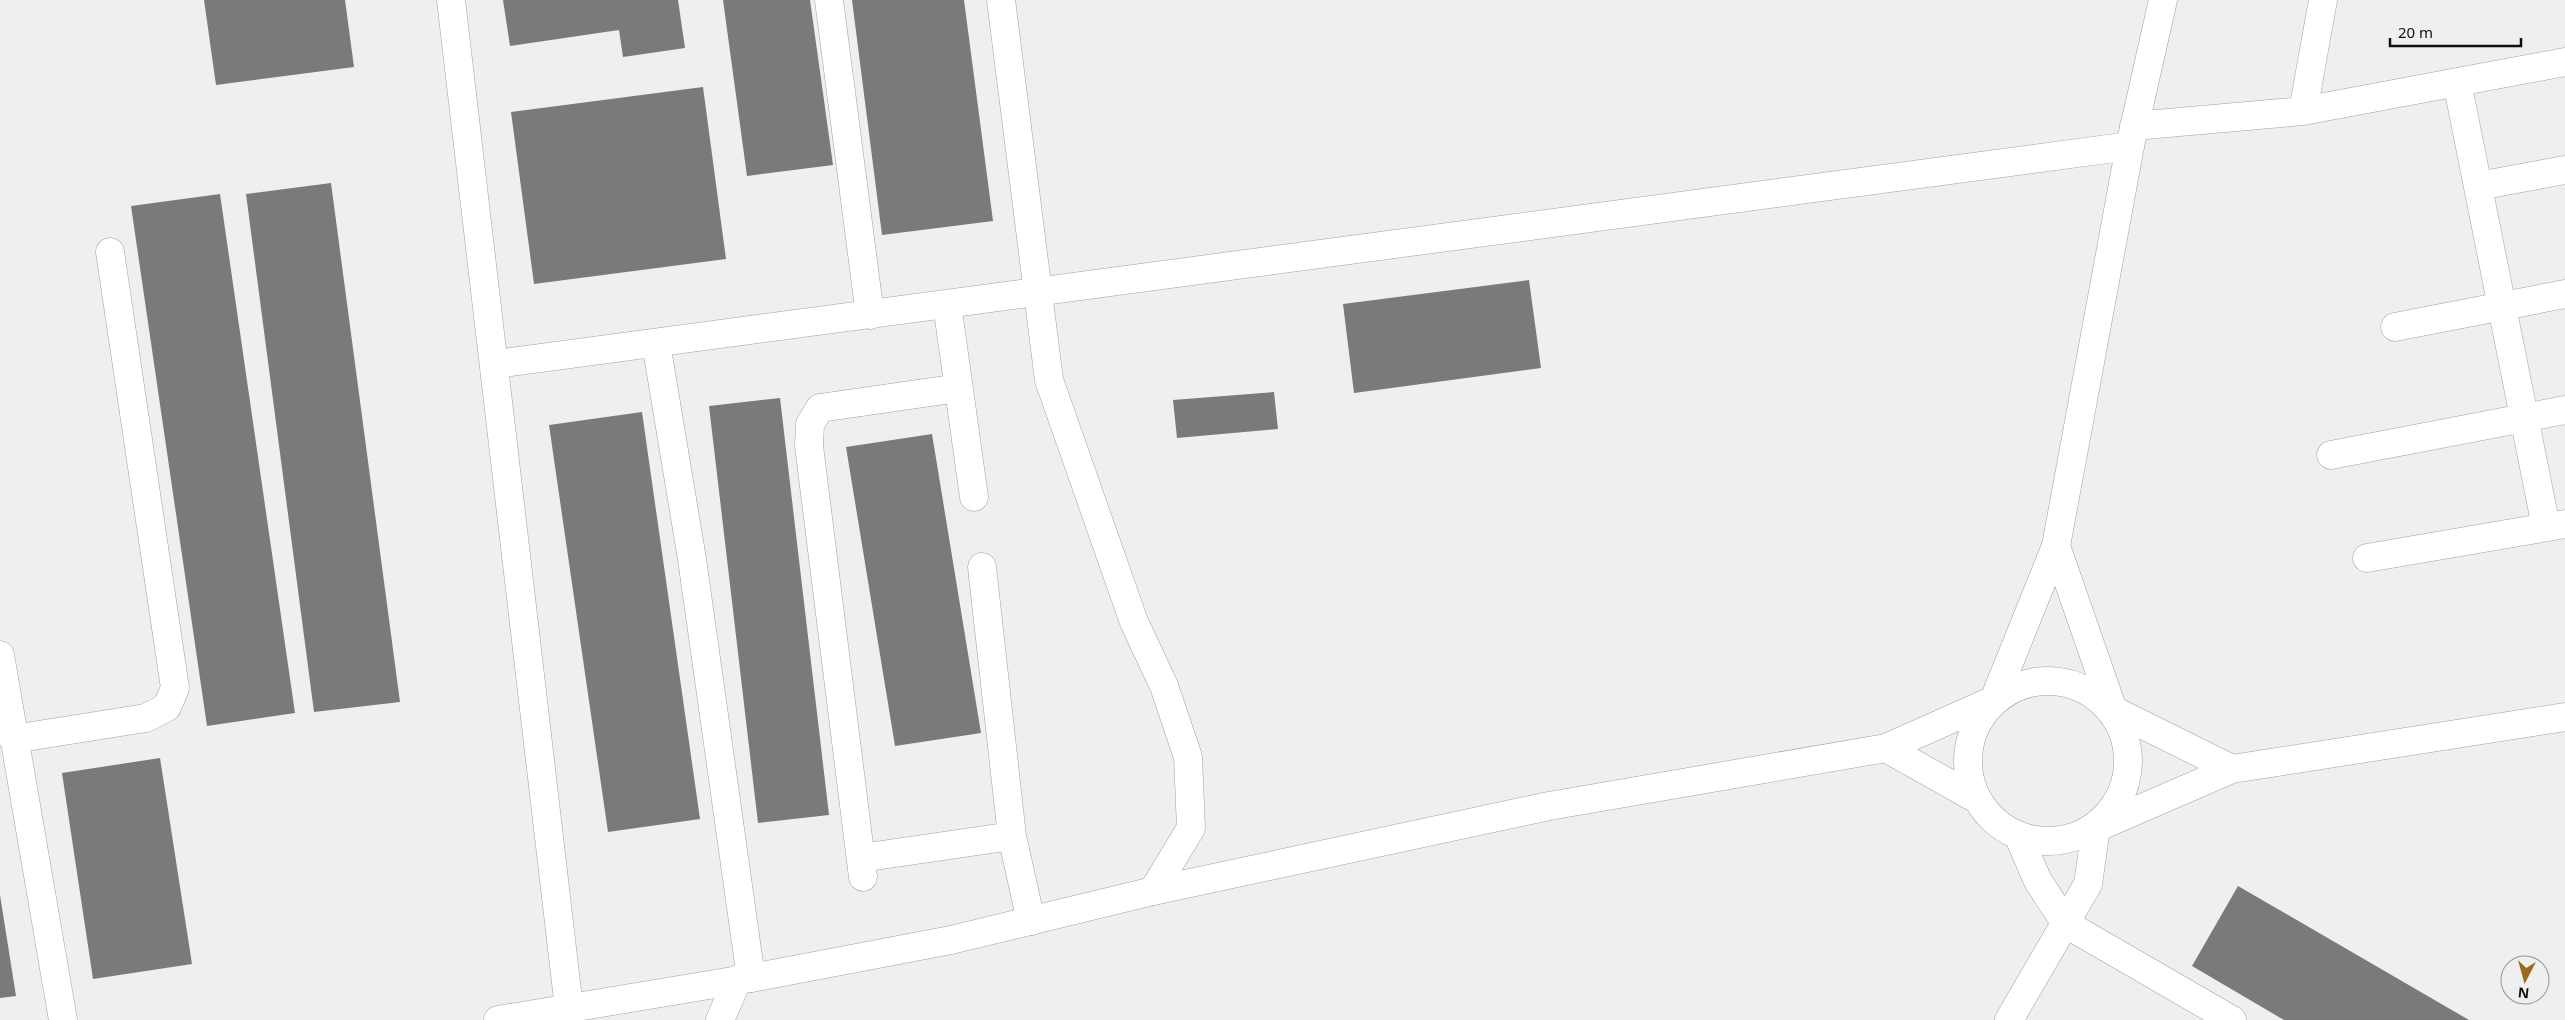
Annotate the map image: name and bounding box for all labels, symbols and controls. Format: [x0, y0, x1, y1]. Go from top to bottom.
scale bar [2390, 15, 2521, 47]
text: 20 m [2398, 22, 2433, 42]
north arrow [2500, 955, 2550, 1005]
text: N [2517, 983, 2530, 1003]

